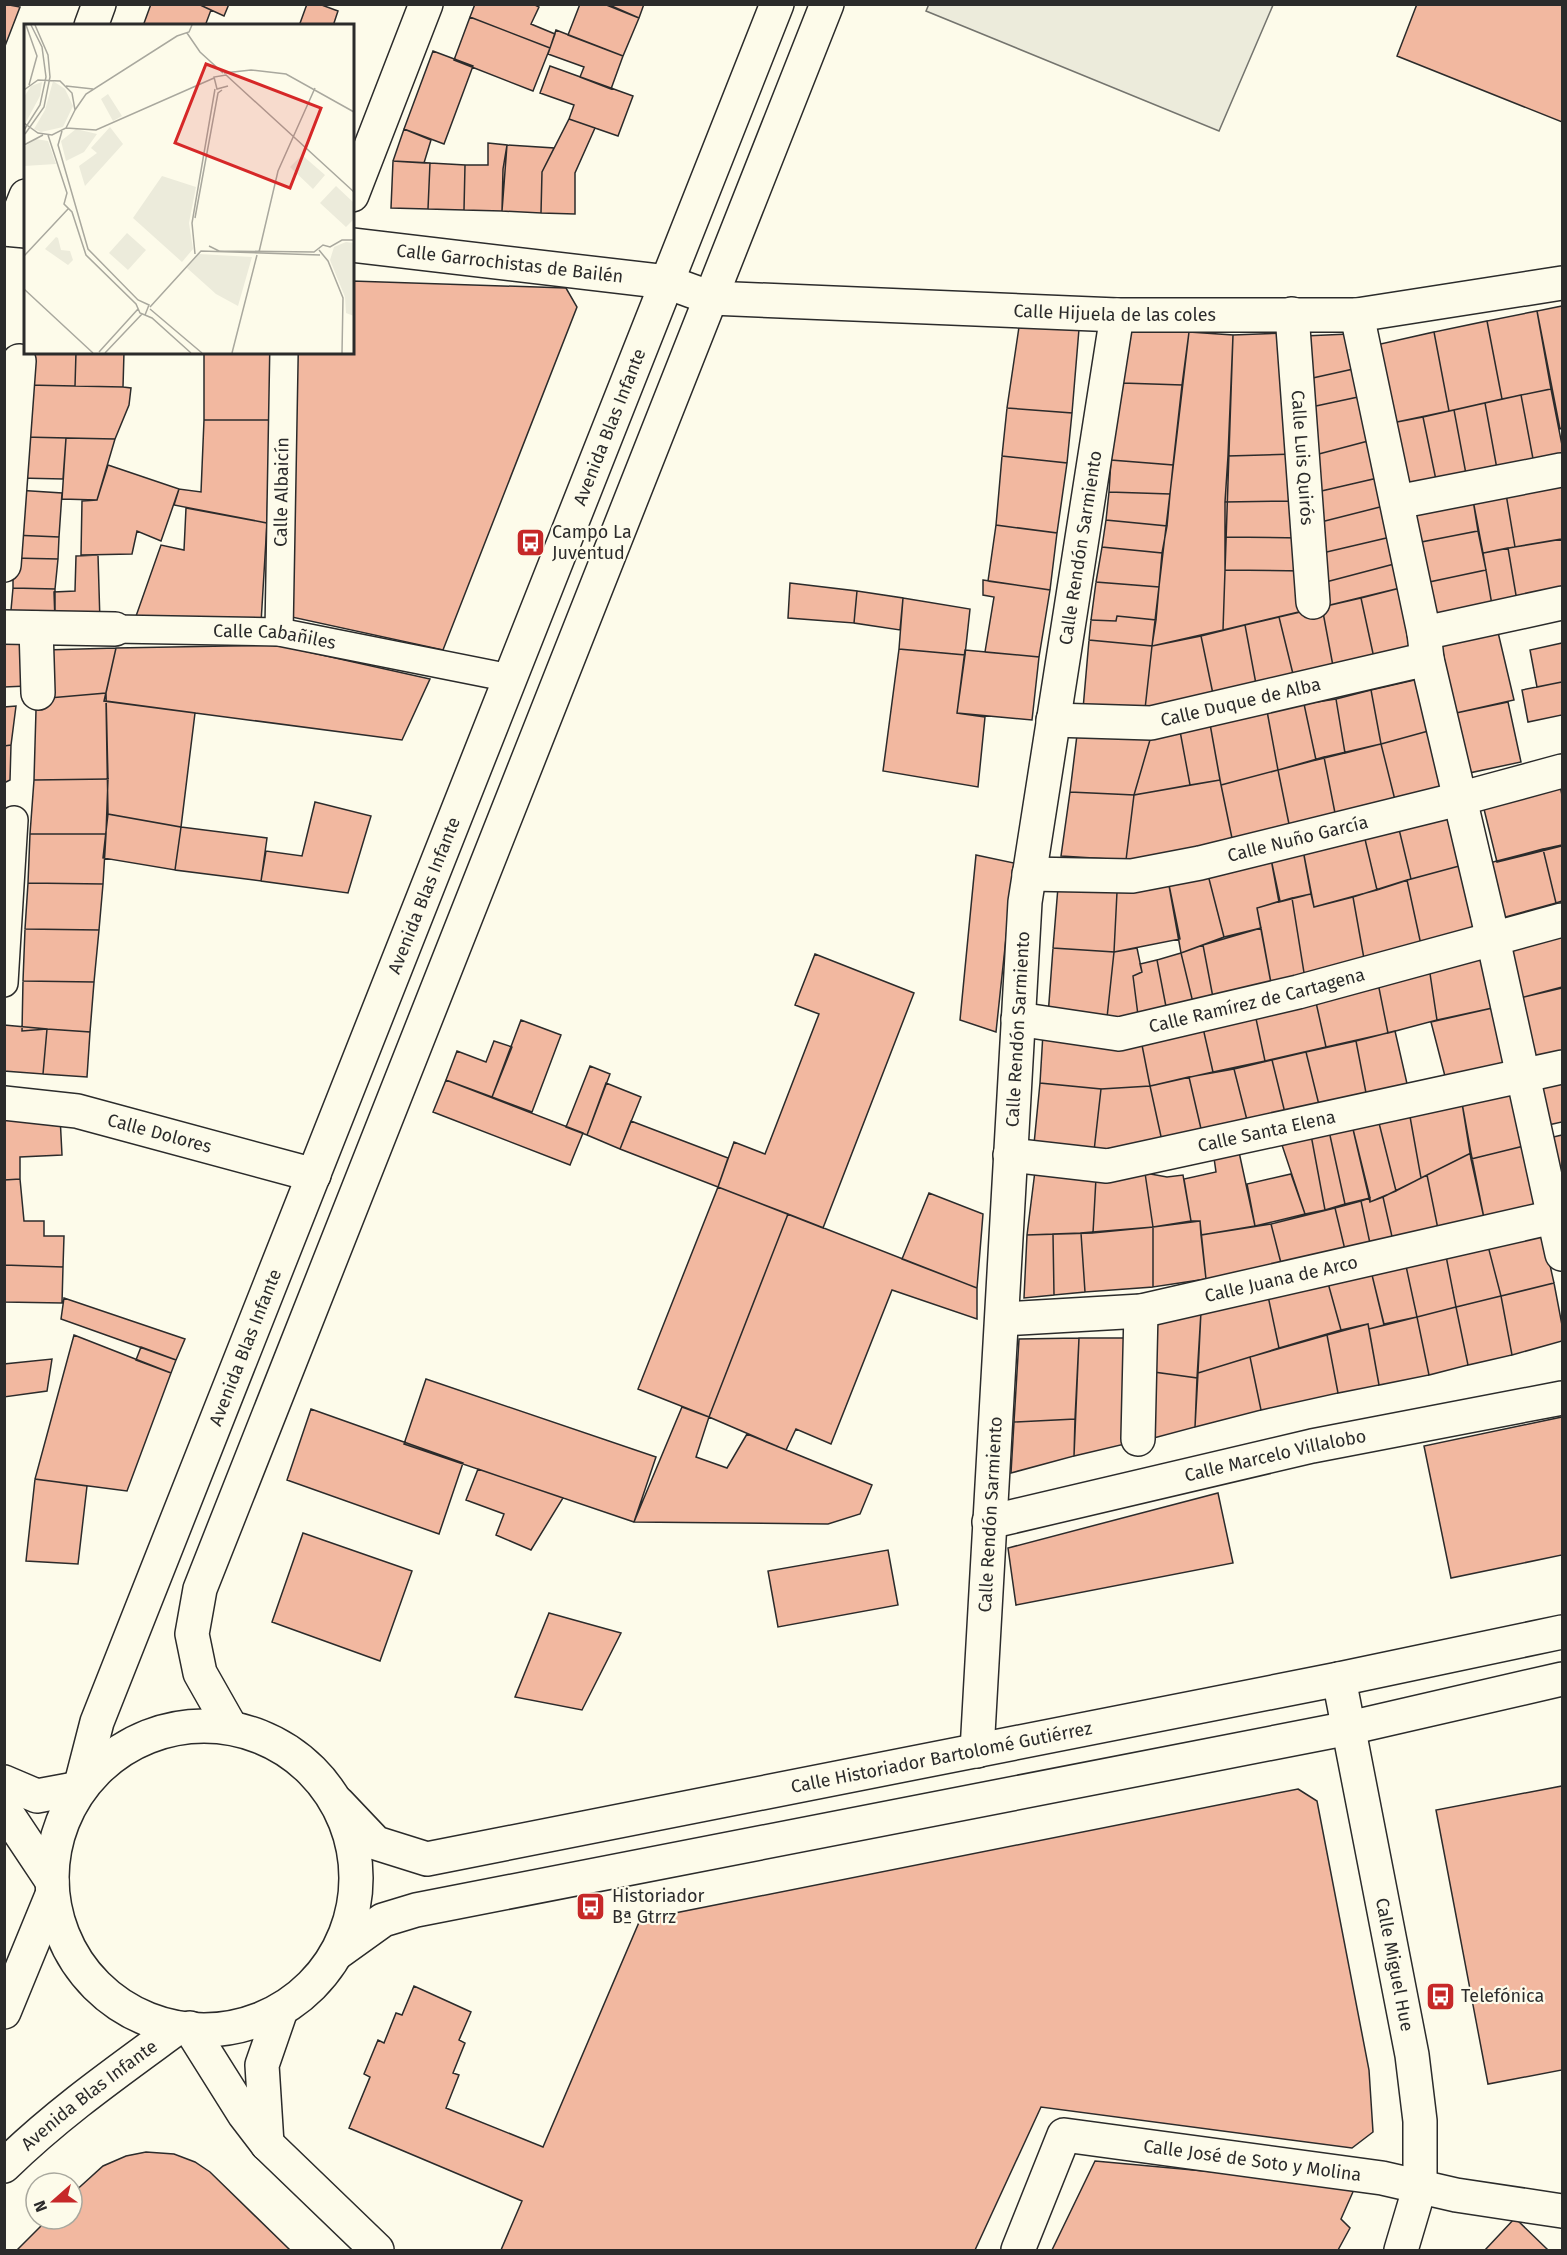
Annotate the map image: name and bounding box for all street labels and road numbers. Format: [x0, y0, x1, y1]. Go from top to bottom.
street label: Calle Garrochistas de Bailén [395, 239, 625, 288]
street label: Calle Hijuela de las coles [1013, 300, 1216, 326]
street label: Avenida Blas Infante [569, 345, 651, 509]
street label: Calle Luis Quirós [1287, 389, 1318, 526]
street label: Calle Albaicín [270, 437, 293, 547]
street label: Calle Rendón Sarmiento [1054, 449, 1107, 646]
street label: Calle Cabañiles [213, 620, 338, 654]
street label: Calle Duque de Alba [1158, 673, 1323, 731]
street label: Calle Nuño García [1225, 811, 1370, 867]
street label: Avenida Blas Infante [383, 814, 465, 977]
street label: Calle Rendón Sarmiento [1001, 930, 1034, 1128]
street label: Calle Ramírez de Cartagena [1147, 963, 1367, 1038]
street label: Calle Santa Elena [1196, 1106, 1338, 1157]
street label: Calle Dolores [105, 1109, 214, 1158]
street label: Calle Juana de Arco [1202, 1251, 1360, 1307]
street label: Avenida Blas Infante [204, 1266, 286, 1429]
street label: Calle Rendón Sarmiento [974, 1416, 1007, 1613]
street label: Calle Marcelo Villalobo [1182, 1425, 1368, 1487]
street label: Calle Historiador Bartolomé Gutiérrez [789, 1717, 1094, 1798]
street label: Calle Miguel Hue [1371, 1896, 1418, 2033]
street label: Avenida Blas Infante [17, 2035, 162, 2155]
street label: Calle José de Soto y Molina [1142, 2135, 1363, 2186]

